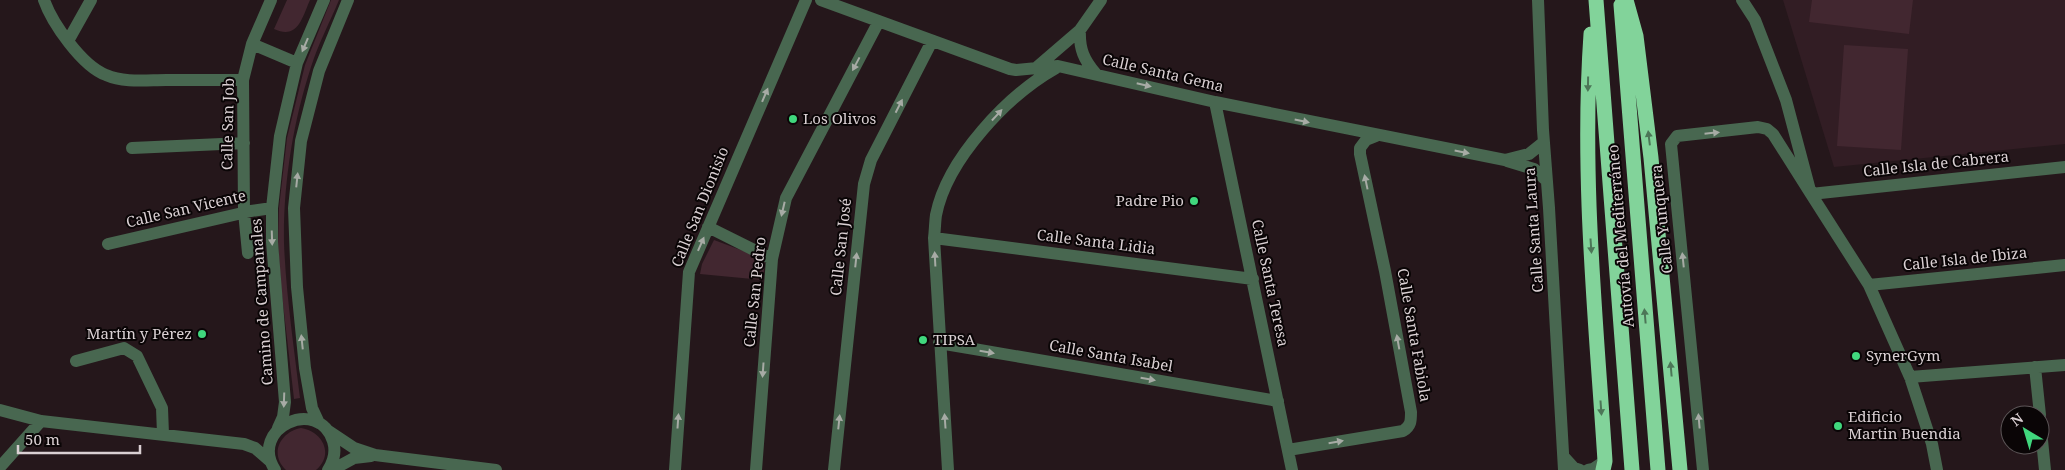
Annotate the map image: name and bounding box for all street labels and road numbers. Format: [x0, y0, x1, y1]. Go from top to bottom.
street label: Calle Santa Gema [1100, 48, 1226, 96]
street label: Calle San Job [216, 78, 238, 170]
street label: Calle San Dionisio [666, 143, 732, 270]
street label: Autovía del Mediterráneo [1602, 144, 1638, 328]
street label: Calle Isla de Cabrera [1862, 145, 2010, 181]
street label: Calle Yunquera [1645, 164, 1677, 275]
street label: Calle Santa Laura [1519, 167, 1547, 293]
street label: Calle San Vicente [124, 185, 248, 232]
street label: Calle San José [825, 197, 855, 297]
street label: Calle Santa Teresa [1248, 217, 1294, 348]
street label: Camino de Campanales [245, 218, 277, 386]
street label: Calle Santa Lidia [1036, 224, 1157, 258]
street label: Calle San Pedro [738, 236, 770, 348]
street label: Calle Isla de Ibiza [1902, 242, 2028, 274]
street label: Calle Santa Fabiola [1393, 266, 1437, 403]
street label: Calle Santa Isabel [1048, 334, 1175, 376]

